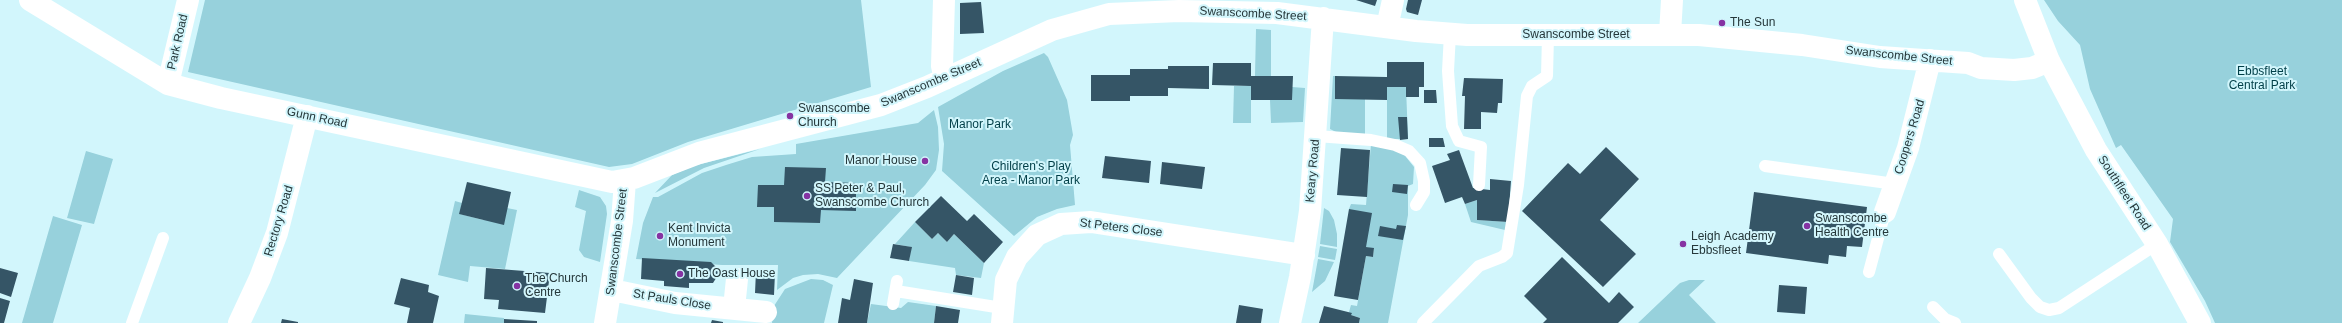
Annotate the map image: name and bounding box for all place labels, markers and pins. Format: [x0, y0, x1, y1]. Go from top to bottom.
place label: The Sun [1730, 16, 1775, 30]
marker: The Sun [1717, 18, 1727, 28]
place label: Swanscombe Church [798, 102, 870, 130]
marker: Swanscombe Church [785, 111, 795, 121]
place label: Manor House [845, 154, 917, 168]
marker: Manor House [920, 156, 930, 166]
place label: SS Peter & Paul, Swanscombe Church [815, 182, 929, 210]
marker: SS Peter & Paul, Swanscombe Church [802, 191, 812, 201]
place label: Swanscombe Health Centre [1815, 212, 1889, 240]
marker: Swanscombe Health Centre [1802, 221, 1812, 231]
place label: Kent Invicta Monument [668, 222, 731, 250]
place label: Leigh Academy Ebbsfleet [1691, 230, 1774, 258]
marker: Kent Invicta Monument [655, 231, 665, 241]
marker: Leigh Academy Ebbsfleet [1678, 239, 1688, 249]
place label: The Oast House [688, 267, 775, 281]
marker: The Oast House [675, 269, 685, 279]
place label: The Church Centre [525, 272, 588, 300]
marker: The Church Centre [512, 281, 522, 291]

